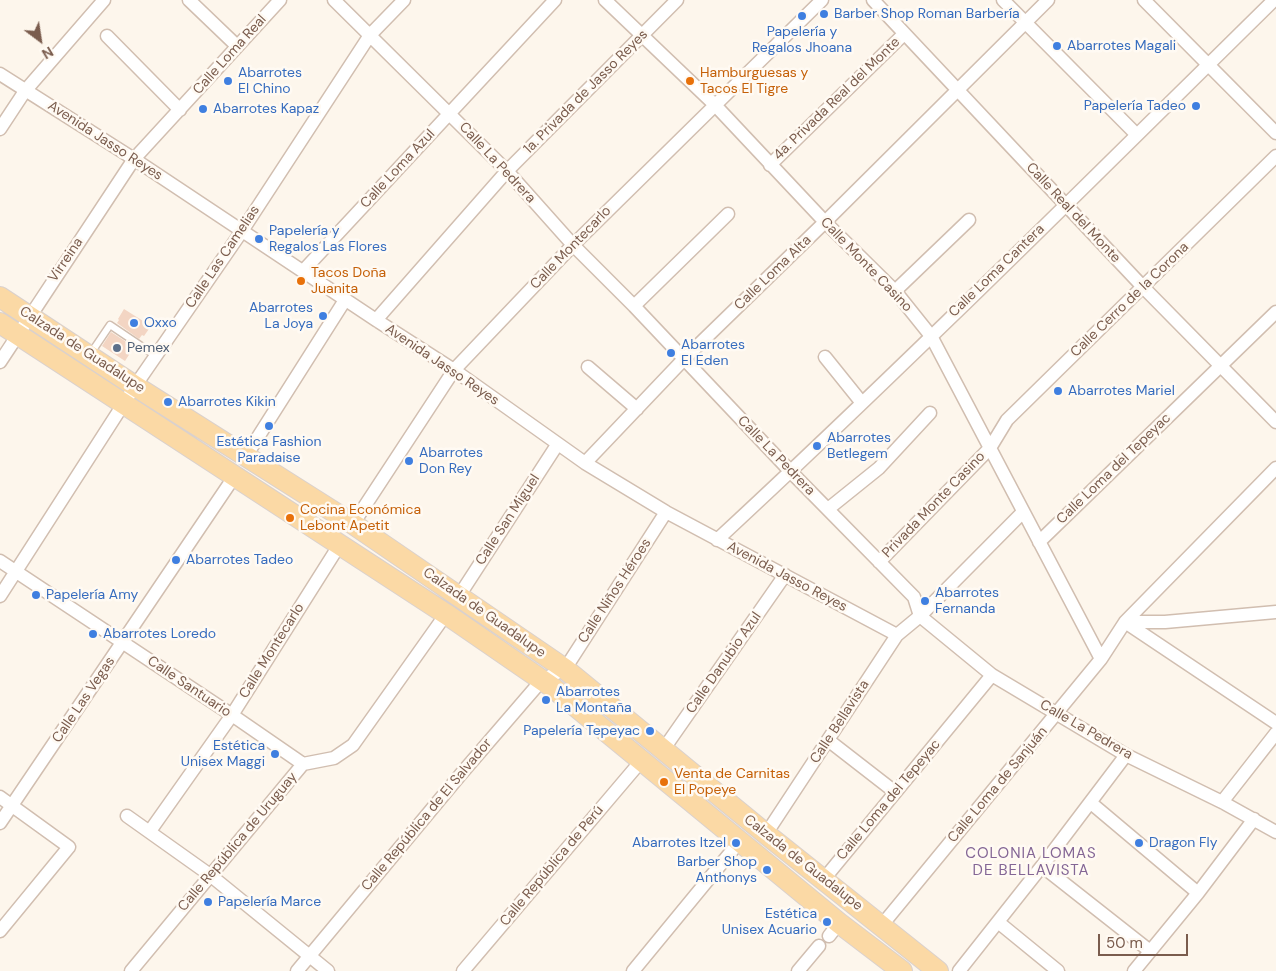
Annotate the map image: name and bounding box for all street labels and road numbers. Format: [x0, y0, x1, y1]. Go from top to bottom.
street label: Calle Loma Real [190, 12, 270, 98]
street label: 1a. Privada de Jasso Reyes [520, 26, 652, 158]
street label: 4a. Privada Real del Monte [770, 34, 904, 164]
street label: Avenida Jasso Reyes [44, 98, 166, 184]
street label: Calle La Pedrera [455, 119, 539, 207]
street label: Calle Loma Azul [357, 126, 439, 212]
street label: Calle Real del Monte [1022, 159, 1124, 267]
street label: Calle Las Camelias [182, 202, 264, 312]
street label: Calle Montecarlo [527, 203, 615, 293]
street label: Calle Monte Casino [817, 214, 915, 316]
street label: Calle Loma Cantera [946, 221, 1048, 321]
street label: Calle Loma Alta [731, 232, 815, 314]
street label: Virreina [45, 235, 87, 285]
street label: Calle Cerro de la Corona [1067, 239, 1193, 361]
street label: Calzada de Guadalupe [16, 303, 148, 397]
street label: Avenida Jasso Reyes [382, 321, 502, 409]
street label: Calle Loma del Tepeyac [1053, 410, 1175, 528]
street label: Calle La Pedrera [734, 413, 818, 499]
street label: Privada Monte Casino [879, 448, 989, 562]
street label: Calle San Miguel [472, 471, 544, 569]
street label: Calle Niños Héroes [575, 536, 655, 646]
street label: Avenida Jasso Reyes [724, 538, 850, 616]
street label: Calzada de Guadalupe [419, 564, 549, 662]
street label: Calle Montecarlo [236, 600, 308, 702]
street label: Calle Danubio Azul [683, 609, 765, 717]
street label: Calle Santuario [144, 653, 234, 721]
street label: Calle Las Vegas [49, 654, 119, 746]
street label: Calle Bellavista [807, 677, 873, 767]
street label: Calle La Pedrera [1037, 697, 1135, 763]
street label: Calle Loma de Sanjuán [945, 724, 1051, 846]
street label: Calle República de El Salvador [358, 735, 496, 895]
street label: Calle Loma del Tepeyac [834, 736, 944, 864]
street label: Calle República de Uruguay [175, 769, 301, 915]
street label: Calle República de Perú [497, 802, 607, 930]
street label: Calzada de Guadalupe [740, 811, 866, 915]

